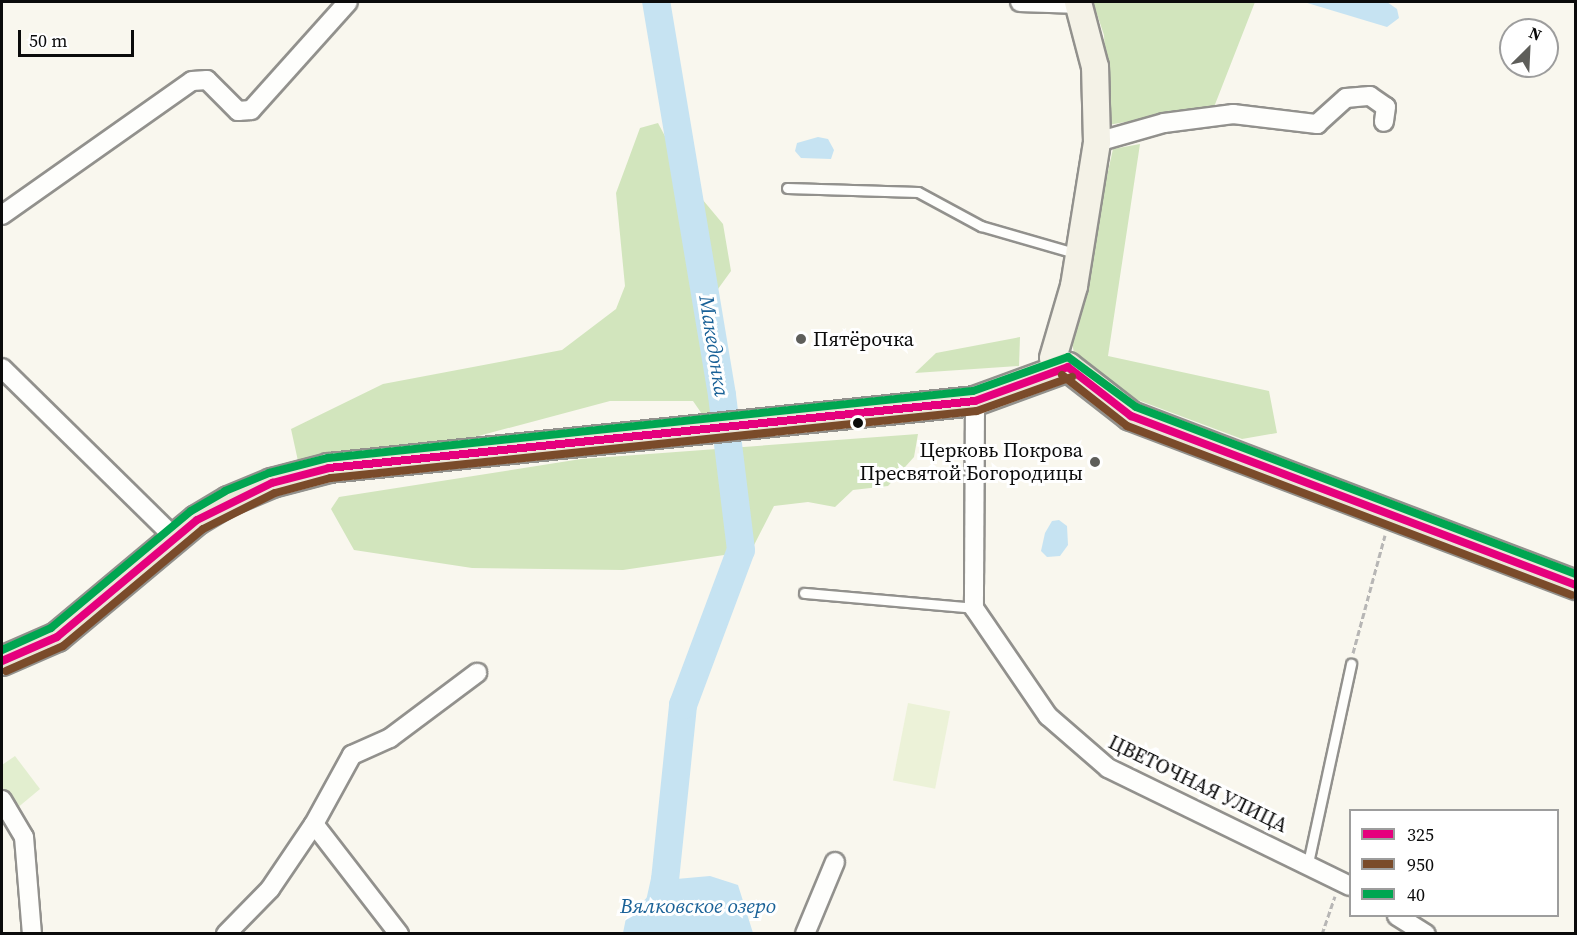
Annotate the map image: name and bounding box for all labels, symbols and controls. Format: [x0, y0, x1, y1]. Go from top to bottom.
scale bar [21, 18, 136, 56]
north arrow [1499, 18, 1559, 78]
text: N [1526, 21, 1545, 46]
text: 50 m [29, 28, 67, 53]
water label: Македонка [694, 294, 734, 398]
place label: Пятёрочка [813, 327, 914, 351]
marker: Пятёрочка [794, 332, 808, 346]
unlabelled marker [852, 417, 864, 429]
place label: Церковь Покрова Пресвятой Богородицы [860, 438, 1083, 485]
marker: Церковь Покрова Пресвятой Богородицы [1088, 455, 1102, 469]
street label: ЦВЕТОЧНАЯ УЛИЦА [1105, 730, 1291, 838]
legend [1349, 809, 1559, 917]
text: 325 [1407, 822, 1434, 847]
text: 950 [1407, 852, 1434, 877]
text: 40 [1407, 882, 1425, 907]
water label: Вялковское озеро [620, 893, 776, 919]

